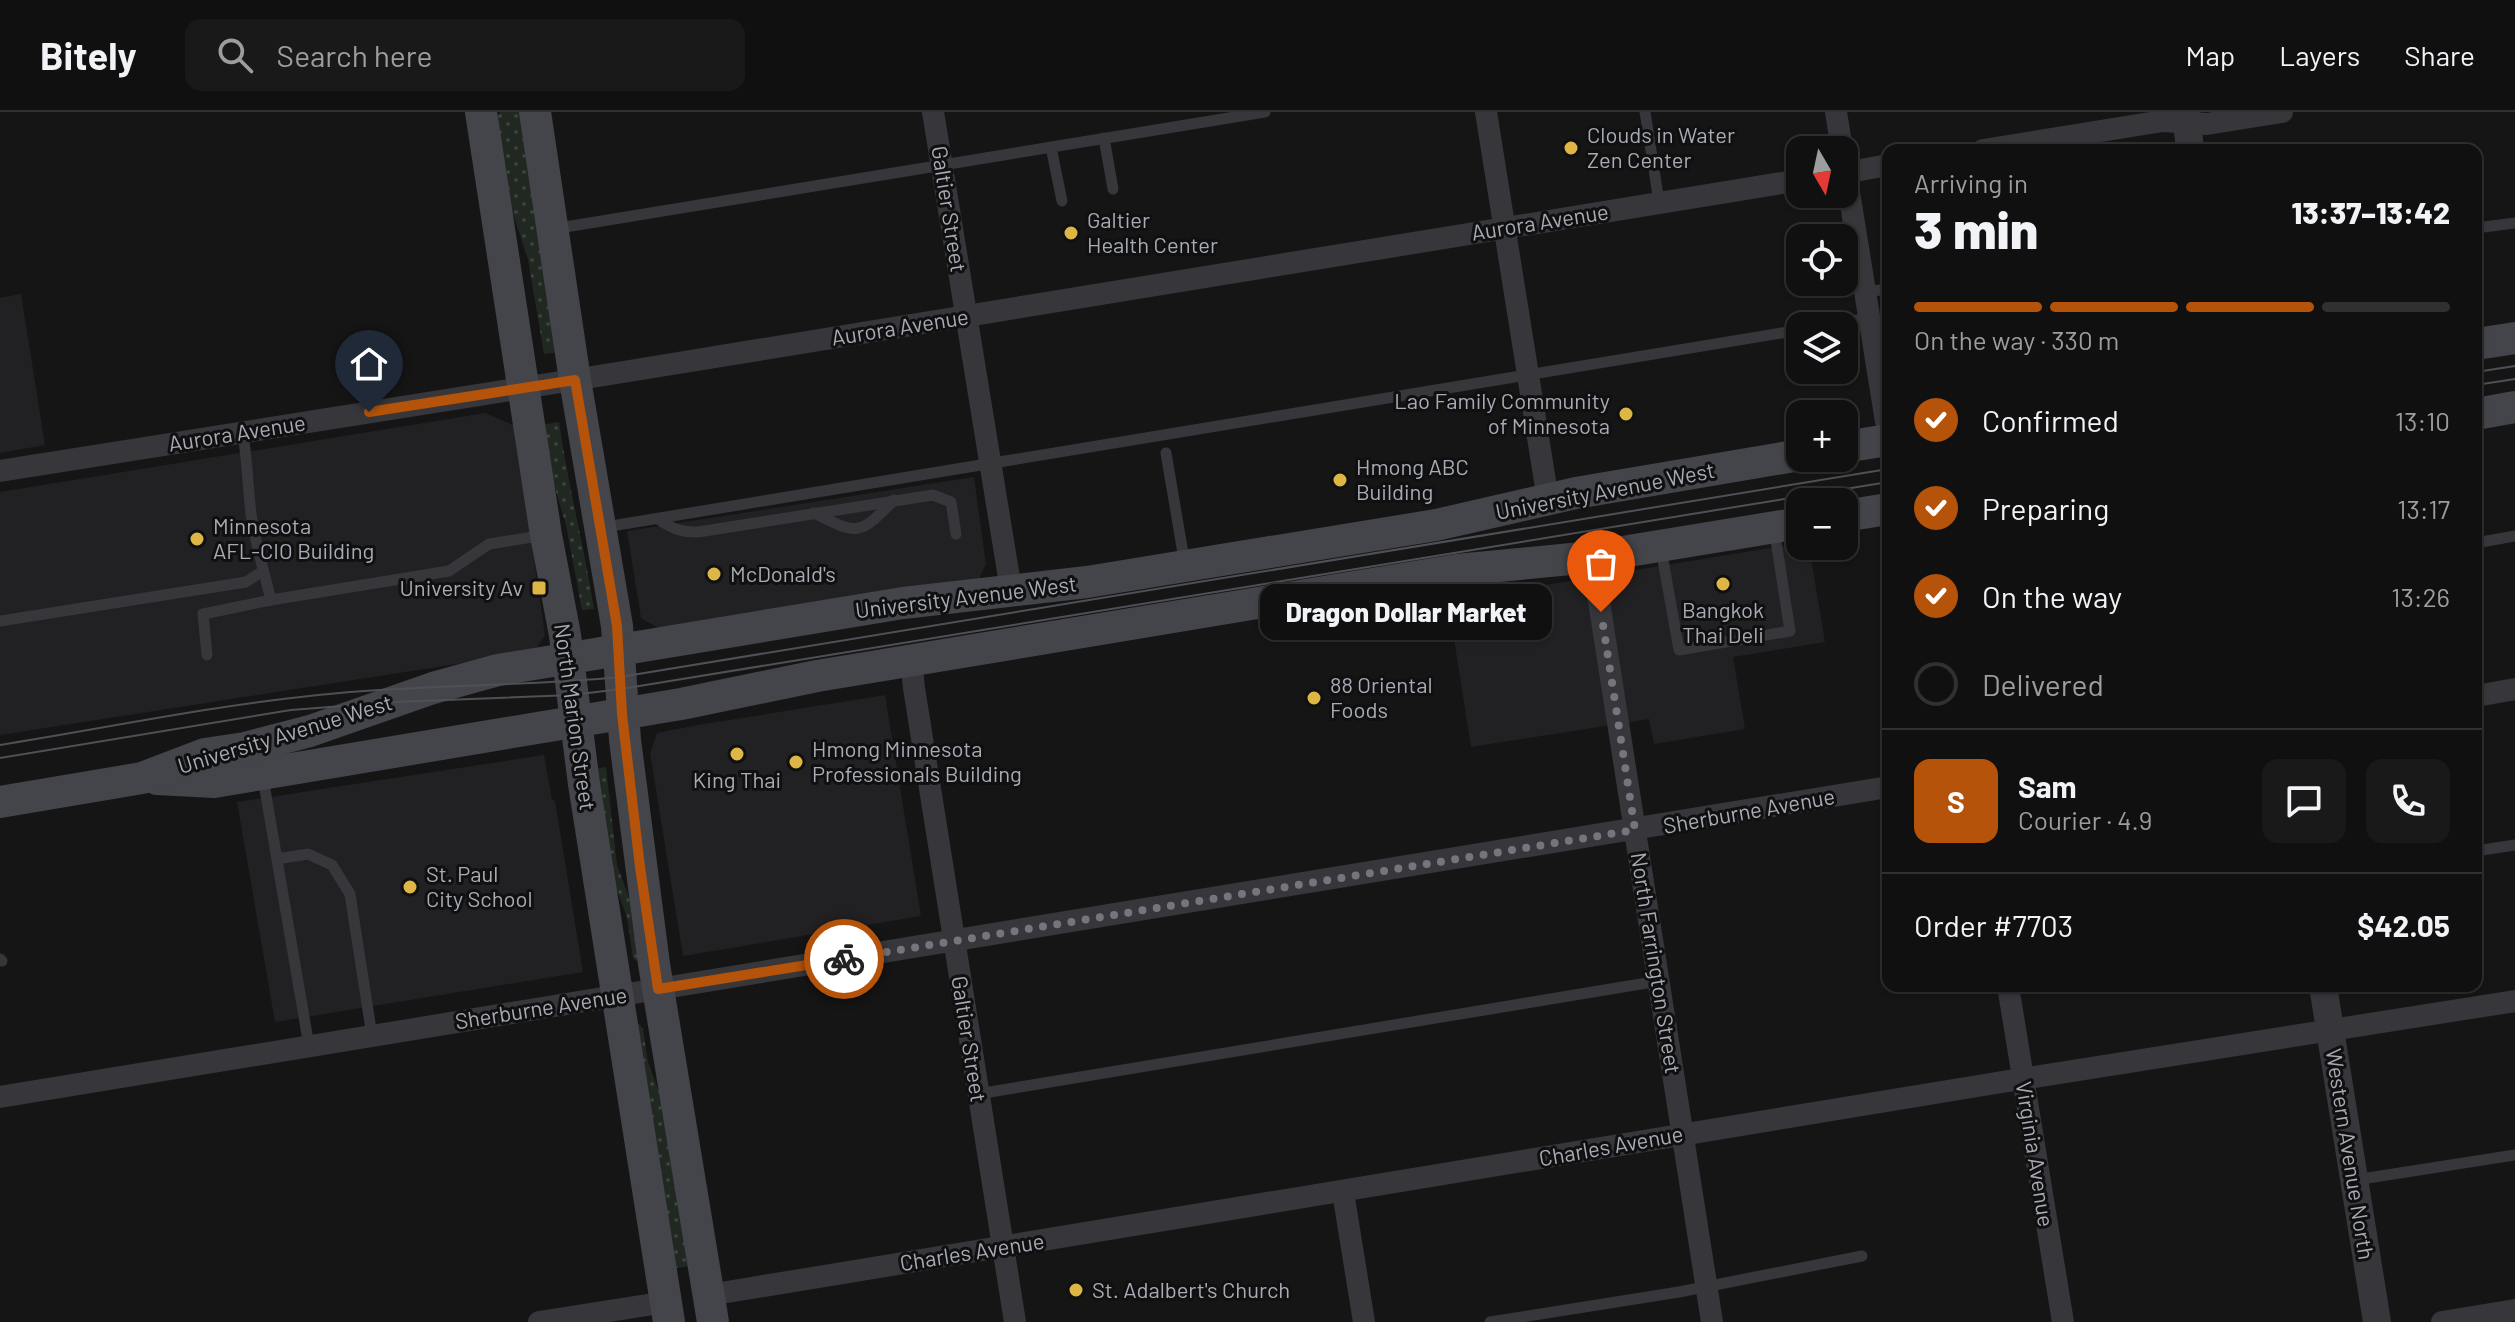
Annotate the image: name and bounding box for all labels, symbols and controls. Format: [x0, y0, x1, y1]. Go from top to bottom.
search box [185, 19, 745, 91]
text: Bitely [40, 32, 137, 78]
icon: search [213, 33, 257, 77]
text: Search here [277, 37, 433, 73]
text: Map [2185, 38, 2235, 72]
text: Layers [2279, 38, 2360, 72]
text: Share [2404, 38, 2475, 72]
place label: Clouds in Water Zen Center [1587, 121, 1735, 172]
north arrow [1786, 136, 1858, 208]
map controls [1786, 136, 1858, 560]
marker: Clouds in Water Zen Center [1562, 139, 1580, 157]
street label: Galtier Street [927, 144, 973, 274]
text: Arriving in [1914, 167, 2028, 198]
text: 13:37–13:42 [2292, 194, 2450, 230]
street label: Aurora Avenue [1469, 197, 1610, 245]
text: 3 min [1914, 197, 2038, 259]
place label: Galtier Health Center [1087, 206, 1218, 257]
marker: Galtier Health Center [1062, 224, 1080, 242]
button: locate [1786, 224, 1858, 296]
street label: Aurora Avenue [829, 302, 970, 350]
button: layers [1786, 312, 1858, 384]
text: On the way · 330 m [1914, 324, 2119, 355]
pin [335, 330, 403, 412]
icon: home [347, 342, 391, 386]
place label: Lao Family Community of Minnesota [1394, 387, 1610, 438]
icon: check [1914, 398, 1958, 442]
button: + [1786, 400, 1858, 472]
text: Confirmed [1982, 402, 2119, 438]
marker: Lao Family Community of Minnesota [1617, 405, 1635, 423]
text: 13:10 [2395, 405, 2450, 436]
street label: Aurora Avenue [166, 408, 307, 456]
place label: Hmong ABC Building [1356, 453, 1469, 504]
street label: University Avenue West [1493, 456, 1717, 524]
marker: Hmong ABC Building [1331, 471, 1349, 489]
icon: check [1914, 486, 1958, 530]
button: − [1786, 488, 1858, 560]
text: Preparing [1982, 490, 2109, 526]
text: 13:17 [2397, 493, 2450, 524]
place label: Minnesota AFL-CIO Building [213, 512, 374, 563]
marker: Minnesota AFL-CIO Building [188, 530, 206, 548]
pin [1567, 530, 1635, 612]
icon: bag [1579, 542, 1623, 586]
place label: McDonald's [730, 560, 836, 586]
marker: McDonald's [705, 565, 723, 583]
street label: University Avenue West [854, 570, 1078, 622]
place label: University Av [400, 574, 523, 600]
icon: check [1914, 574, 1958, 618]
marker: Bangkok Thai Deli [1714, 575, 1732, 593]
text: On the way [1982, 578, 2122, 614]
marker: University Av [530, 579, 548, 597]
text: 13:26 [2391, 581, 2450, 612]
callout: Dragon Dollar Market [1261, 584, 1553, 640]
text: Dragon Dollar Market [1286, 596, 1526, 627]
place label: Bangkok Thai Deli [1682, 596, 1764, 647]
street label: North Marion Street [550, 622, 602, 812]
text: Delivered [1982, 666, 2104, 702]
place label: 88 Oriental Foods [1330, 671, 1433, 722]
street label: University Avenue West [174, 688, 395, 778]
marker: 88 Oriental Foods [1305, 689, 1323, 707]
place label: Hmong Minnesota Professionals Building [812, 735, 1022, 786]
marker: King Thai [728, 745, 746, 763]
marker: Hmong Minnesota Professionals Building [787, 753, 805, 771]
button: chat [2262, 759, 2346, 843]
button: phone [2366, 759, 2450, 843]
place label: King Thai [693, 766, 781, 792]
text: Sam [2018, 768, 2077, 804]
street label: Sherburne Avenue [1661, 782, 1837, 838]
text: S [1947, 783, 1965, 819]
text: Courier · 4.9 [2018, 804, 2152, 835]
street label: North Farrington Street [1627, 850, 1687, 1075]
place label: St. Paul City School [426, 860, 533, 911]
marker: St. Paul City School [401, 878, 419, 896]
text: Order #7703 [1914, 907, 2073, 943]
text: $42.05 [2357, 907, 2450, 943]
courier [804, 919, 884, 999]
icon: bike [822, 937, 866, 981]
street label: Galtier Street [947, 974, 993, 1104]
street label: Sherburne Avenue [453, 981, 629, 1033]
street label: Western Avenue North [2321, 1046, 2381, 1261]
street label: Virginia Avenue [2012, 1079, 2060, 1228]
street label: Charles Avenue [1537, 1120, 1685, 1170]
street label: Charles Avenue [898, 1227, 1046, 1275]
place label: St. Adalbert's Church [1092, 1276, 1290, 1302]
marker: St. Adalbert's Church [1067, 1281, 1085, 1299]

